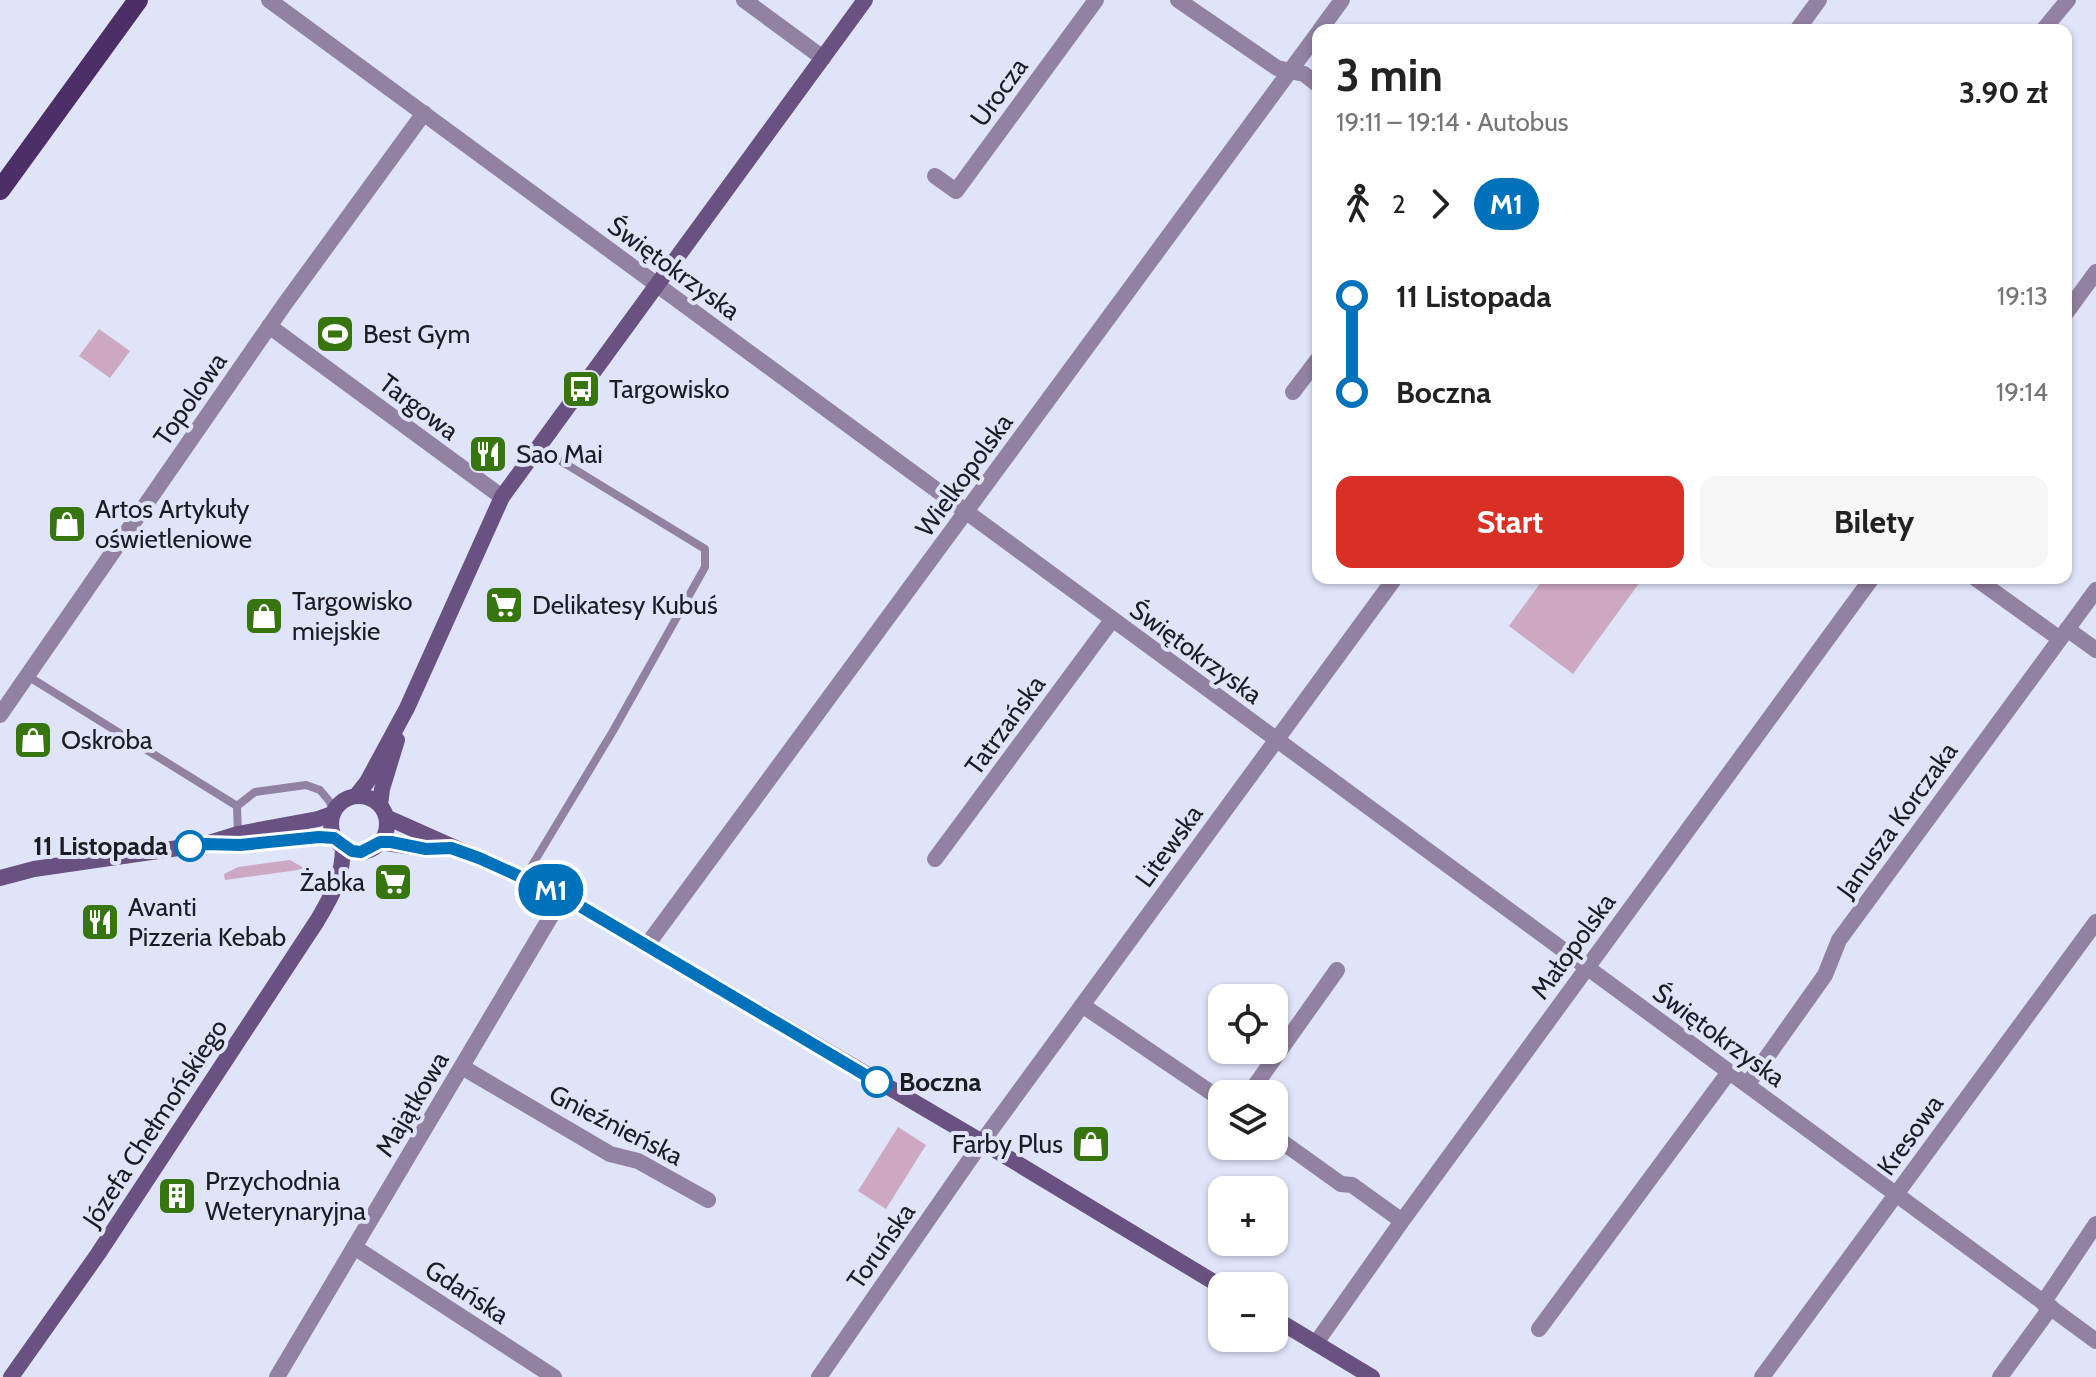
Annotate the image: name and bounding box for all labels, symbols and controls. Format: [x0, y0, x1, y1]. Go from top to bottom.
text: 3 min [1336, 49, 1443, 102]
street label: Urocza [963, 51, 1035, 133]
text: 3.90 zł [1959, 74, 2048, 111]
text: 19:11 – 19:14 · Autobus [1336, 106, 1569, 138]
icon: walk [1336, 182, 1380, 226]
icon: forward [1418, 182, 1462, 226]
text: M1 [1490, 187, 1523, 221]
text: 2 [1392, 188, 1406, 220]
street label: Świętokrzyska [602, 209, 747, 327]
text: 11 Listopada [1396, 278, 1551, 315]
text: 19:13 [1997, 280, 2048, 312]
sports icon: Best Gym [314, 313, 356, 355]
place label: Best Gym [363, 318, 470, 350]
street label: Topolowa [146, 346, 234, 452]
street label: Targowa [373, 367, 465, 448]
bus stop icon: Targowisko [560, 368, 602, 410]
place label: Targowisko [609, 373, 729, 405]
text: Boczna [1396, 374, 1491, 411]
text: 19:14 [1996, 376, 2048, 408]
street label: Wielkopolska [909, 407, 1020, 543]
restaurant icon: Sao Mai [467, 433, 509, 475]
place label: Sao Mai [516, 438, 603, 470]
button: Start [1336, 476, 1684, 568]
button: Bilety [1700, 476, 2048, 568]
place label: Artos Artykuły oświetleniowe [95, 493, 252, 555]
shop icon: Artos Artykuły oświetleniowe [46, 503, 88, 545]
supermarket icon: Delikatesy Kubuś [483, 584, 525, 626]
place label: Targowisko miejskie [292, 585, 412, 647]
place label: Delikatesy Kubuś [532, 589, 718, 621]
street label: Świętokrzyska [1124, 593, 1269, 711]
shop icon: Targowisko miejskie [243, 595, 285, 637]
street label: Tatrzańska [958, 668, 1052, 781]
shop icon: Oskroba [12, 719, 54, 761]
place label: Oskroba [61, 724, 153, 756]
street label: Janusza Korczaka [1829, 735, 1965, 905]
street label: Litewska [1128, 798, 1210, 893]
place label: 11 Listopada [33, 830, 168, 862]
marker: 11 Listopada [175, 831, 205, 861]
supermarket icon: Żabka [372, 861, 414, 903]
line badge: M1 [515, 864, 587, 916]
place label: Żabka [300, 866, 366, 898]
text: M1 [534, 873, 568, 907]
street label: Małopolska [1524, 886, 1623, 1005]
place label: Avanti Pizzeria Kebab [128, 891, 286, 953]
restaurant icon: Avanti Pizzeria Kebab [79, 901, 121, 943]
street label: Świętokrzyska [1647, 976, 1792, 1094]
map controls [1208, 984, 1288, 1352]
button: locate [1208, 984, 1288, 1064]
street label: Józefa Chełmońskiego [75, 1013, 234, 1234]
street label: Majątkowa [368, 1045, 456, 1162]
place label: Boczna [899, 1066, 982, 1098]
marker: Boczna [862, 1067, 892, 1097]
street label: Gnieźnieńska [544, 1078, 689, 1173]
button: layers [1208, 1080, 1288, 1160]
street label: Kresowa [1870, 1088, 1950, 1182]
shop icon: Farby Plus [1070, 1123, 1112, 1165]
place label: Farby Plus [952, 1128, 1063, 1160]
place label: Przychodnia Weterynaryjna [205, 1165, 367, 1227]
building icon: Przychodnia Weterynaryjna [156, 1175, 198, 1217]
button: + [1208, 1176, 1288, 1256]
street label: Toruńska [840, 1197, 922, 1295]
street label: Gdańska [419, 1253, 515, 1331]
button: − [1208, 1272, 1288, 1352]

